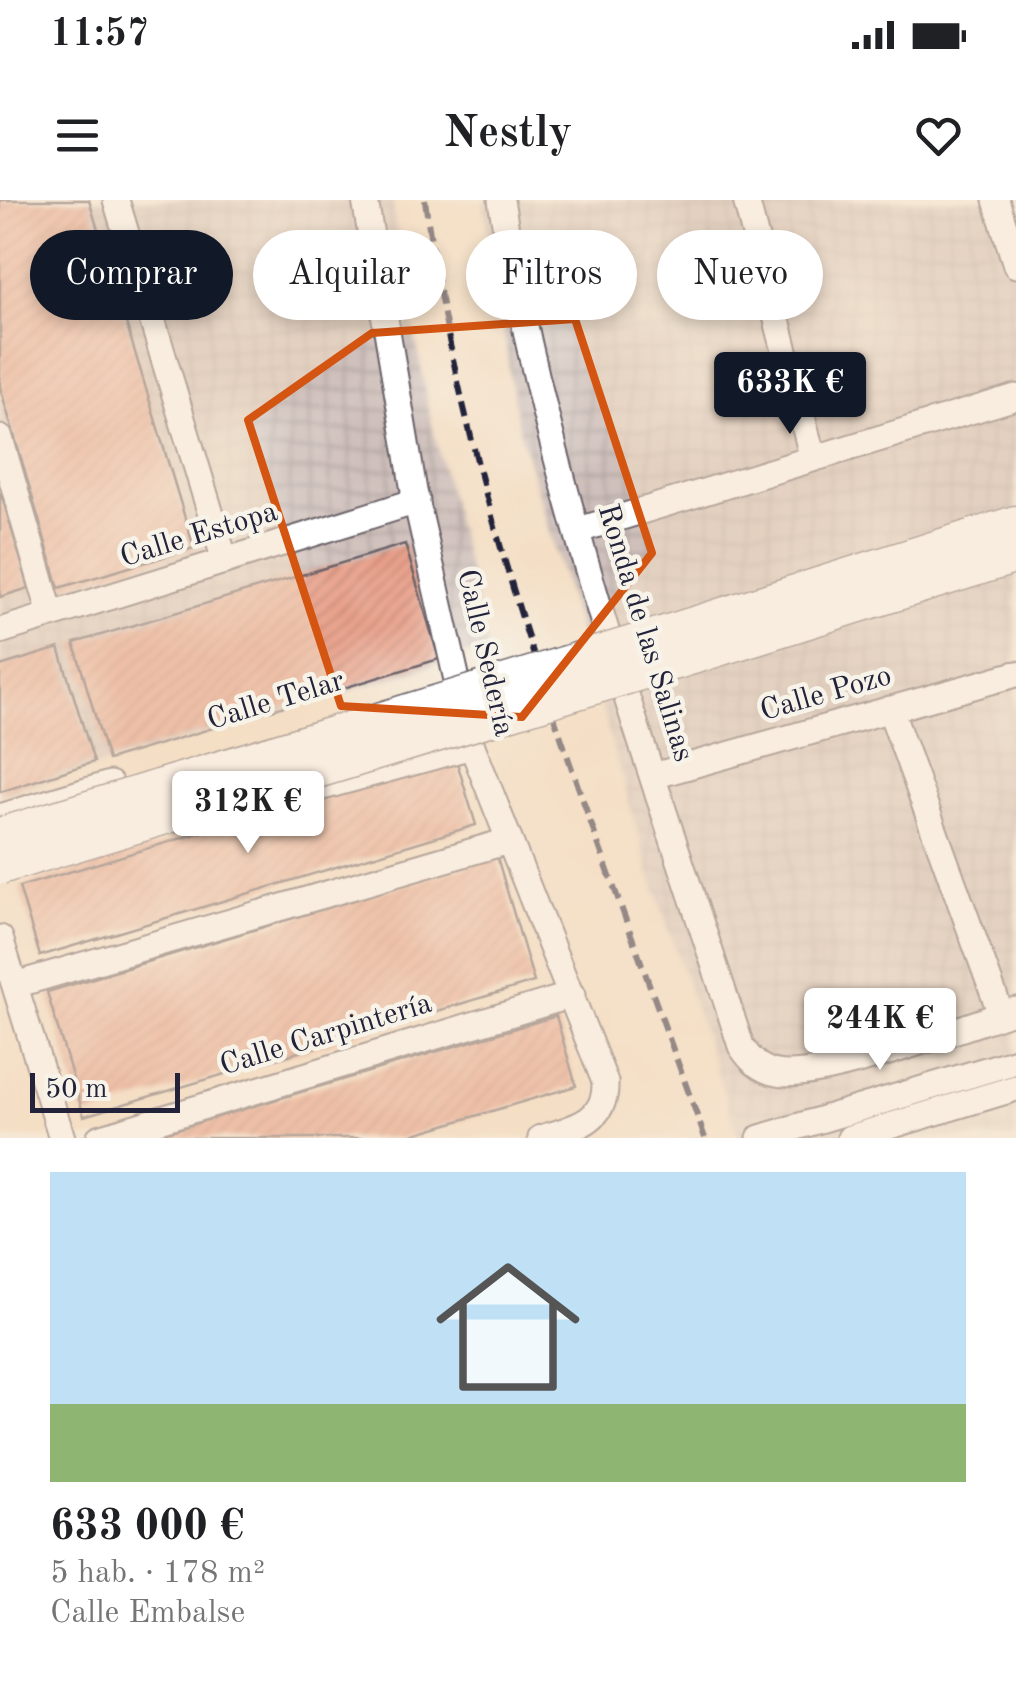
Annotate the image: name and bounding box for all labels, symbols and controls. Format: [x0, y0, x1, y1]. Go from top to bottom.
text: 11:57 [50, 16, 149, 54]
icon: menu [50, 108, 105, 163]
icon: heart [911, 108, 966, 163]
text: Nestly [444, 112, 572, 157]
chip: Comprar [30, 230, 233, 320]
chip: Alquilar [253, 230, 446, 320]
chip: Filtros [466, 230, 637, 320]
chip: Nuevo [657, 230, 823, 320]
pin: 633K € [709, 352, 871, 437]
text: 633K € [736, 368, 844, 400]
street label: Calle Estopa [117, 497, 281, 573]
street label: Ronda de las Salinas [592, 501, 698, 765]
street label: Calle Sedería [451, 567, 519, 740]
street label: Calle Pozo [757, 661, 895, 727]
street label: Calle Telar [204, 666, 348, 736]
pin: 312K € [167, 771, 329, 856]
text: 312K € [194, 787, 302, 819]
street label: Calle Carpintería [216, 988, 436, 1081]
pin: 244K € [799, 988, 961, 1073]
text: 244K € [826, 1004, 934, 1036]
scale bar [30, 1068, 180, 1113]
text: 50 m [45, 1076, 108, 1104]
icon: home [418, 1237, 598, 1417]
text: 633 000 € [50, 1507, 244, 1549]
text: 5 hab. · 178 m² [50, 1558, 265, 1590]
text: Calle Embalse [50, 1598, 245, 1630]

